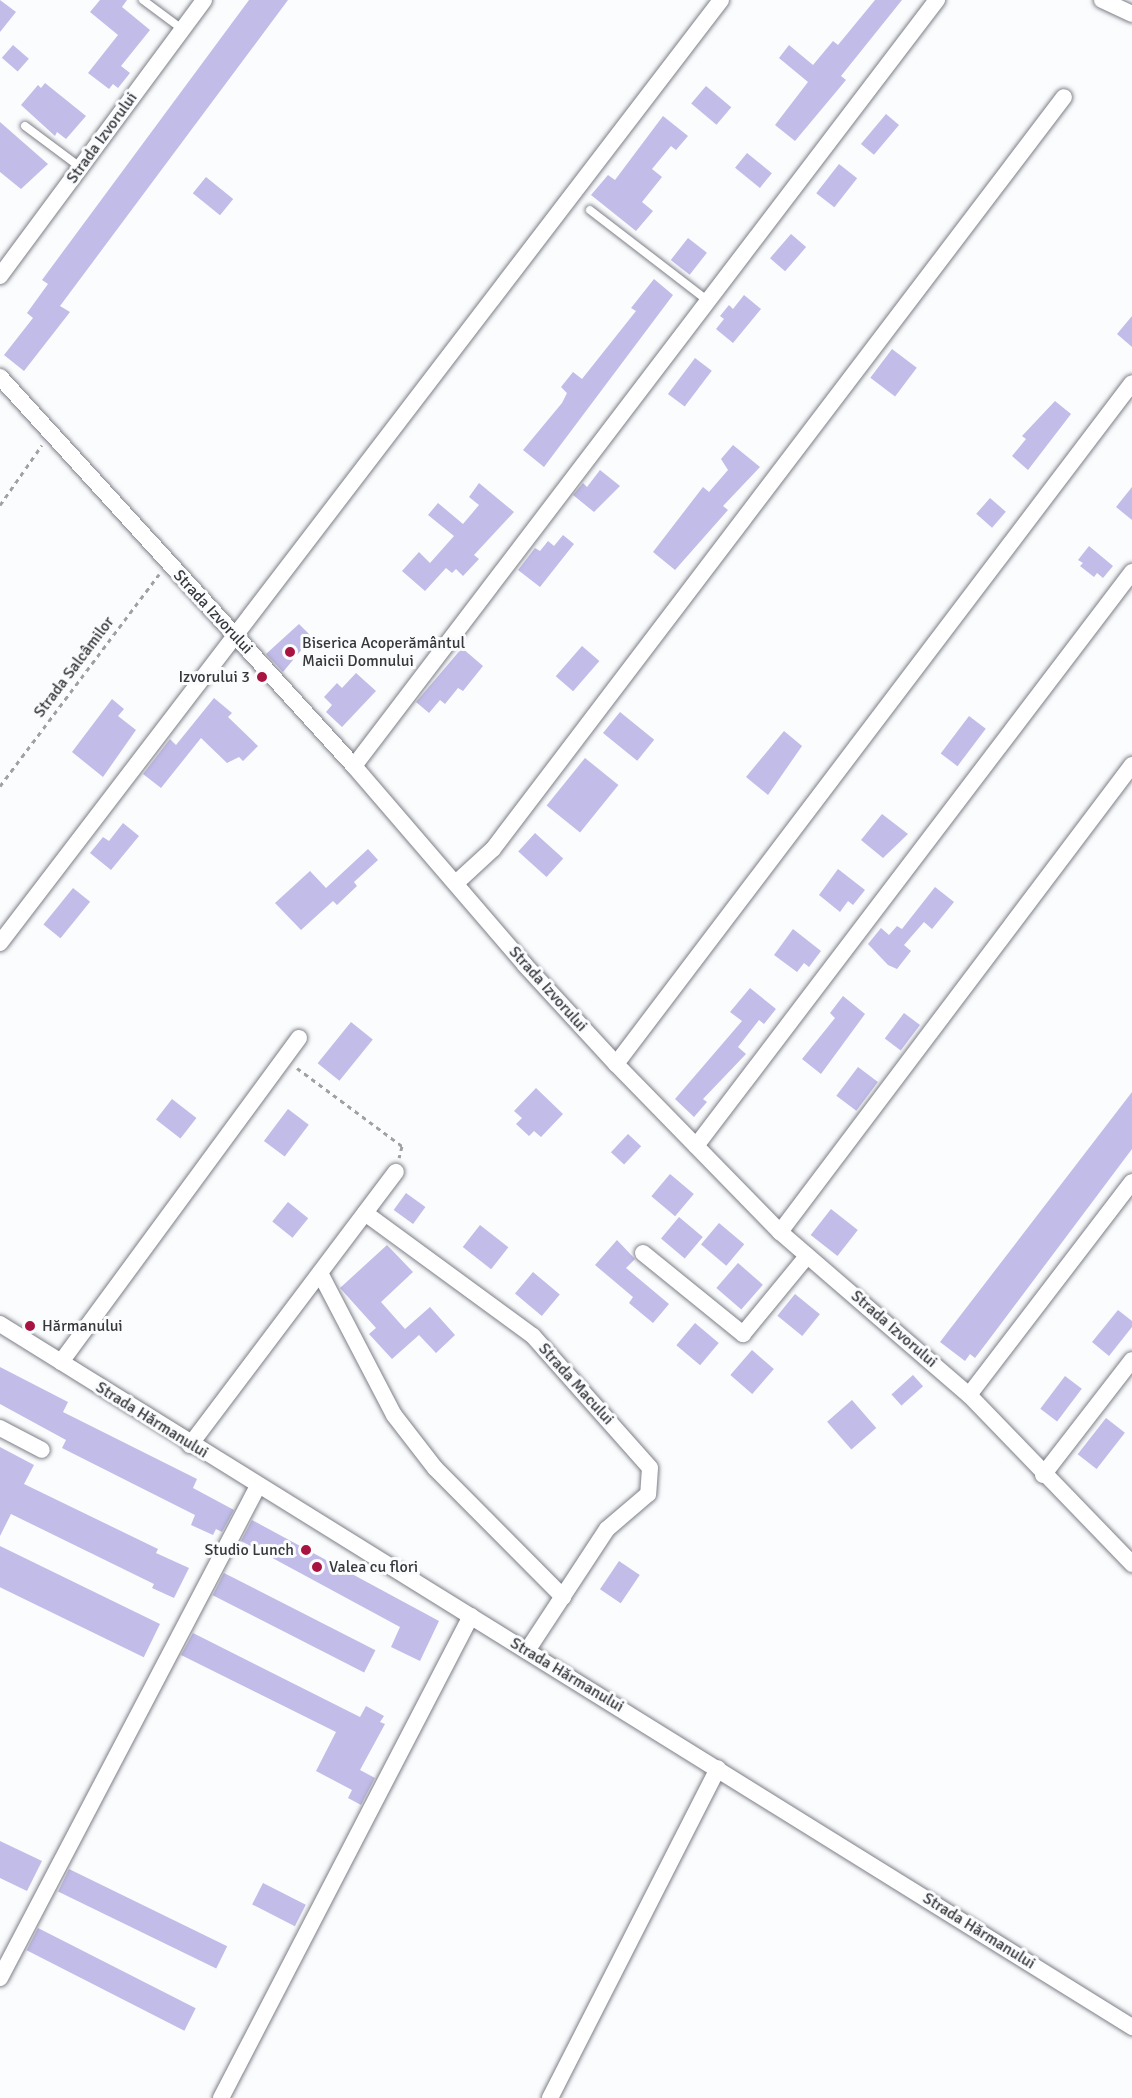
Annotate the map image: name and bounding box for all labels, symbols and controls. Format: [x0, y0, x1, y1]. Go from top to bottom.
street label: Strada Izvorului [63, 89, 141, 187]
street label: Strada Izvorului [169, 566, 257, 658]
street label: Strada Salcâmilor [30, 613, 118, 721]
place label: Biserica Acoperământul Maicii Domnului [302, 633, 465, 671]
marker: Biserica Acoperământul Maicii Domnului [283, 645, 297, 659]
place label: Izvorului 3 [178, 667, 250, 687]
marker: Izvorului 3 [255, 670, 269, 684]
street label: Strada Izvorului [505, 943, 591, 1035]
street label: Strada Izvorului [847, 1286, 941, 1372]
place label: Hărmanului [42, 1316, 123, 1336]
marker: Hărmanului [23, 1319, 37, 1333]
street label: Strada Macului [534, 1339, 618, 1429]
street label: Strada Hărmanului [92, 1378, 212, 1462]
place label: Studio Lunch [204, 1540, 294, 1560]
marker: Studio Lunch [299, 1543, 313, 1557]
place label: Valea cu flori [329, 1557, 418, 1577]
marker: Valea cu flori [310, 1560, 324, 1574]
street label: Strada Hărmanului [507, 1634, 627, 1716]
street label: Strada Hărmanului [919, 1889, 1039, 1973]

